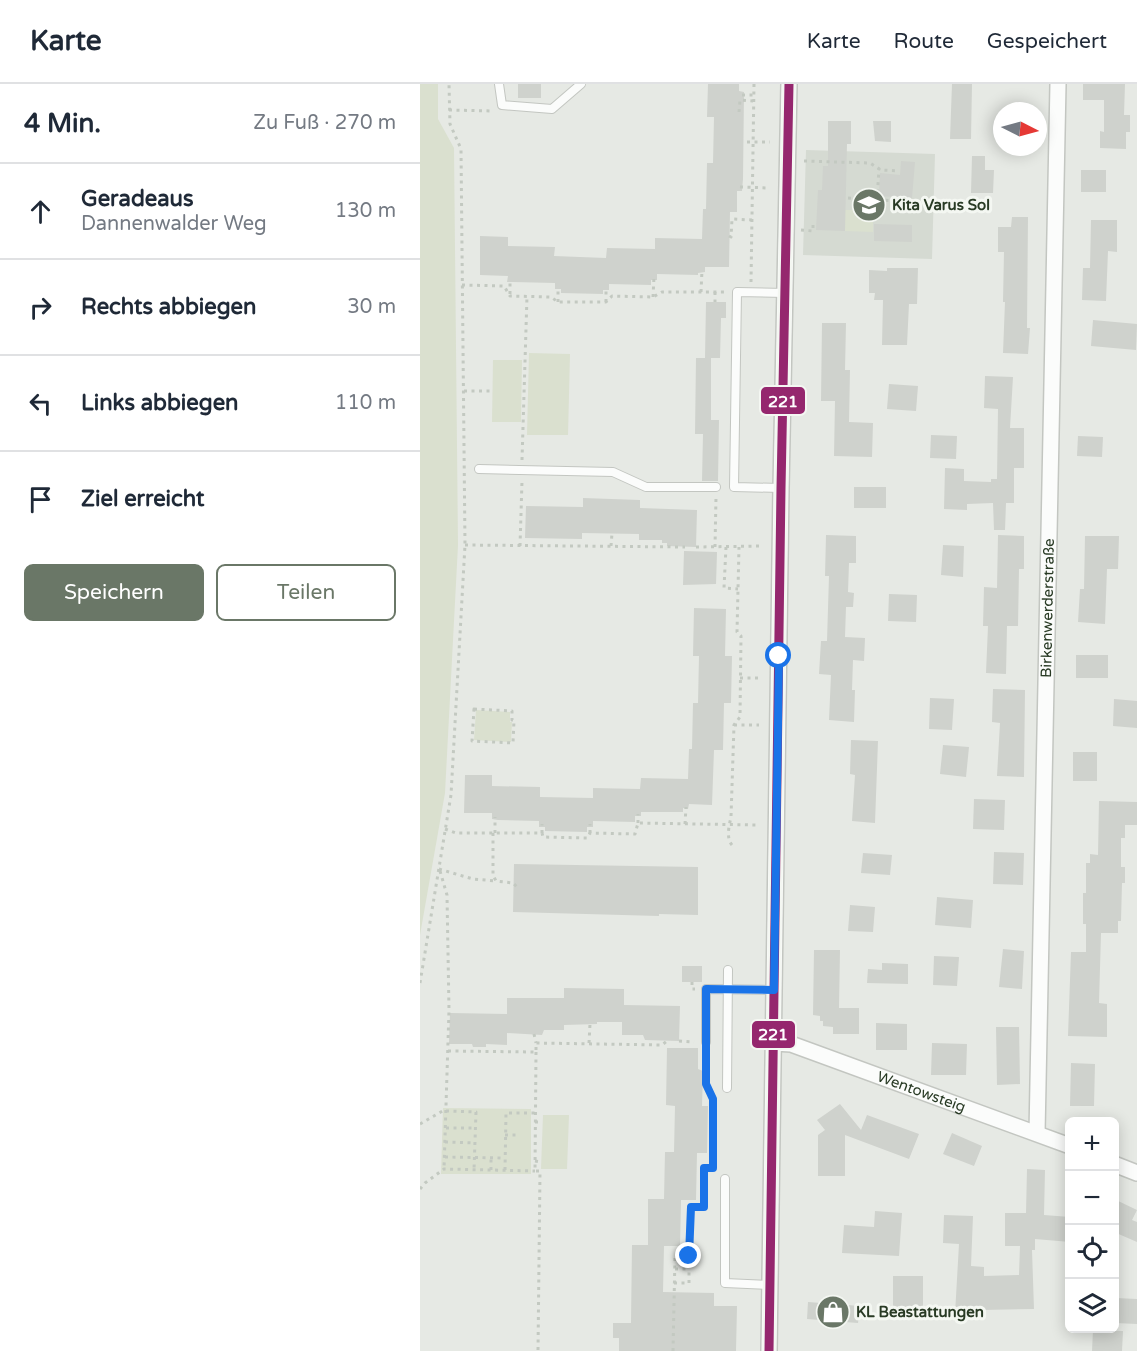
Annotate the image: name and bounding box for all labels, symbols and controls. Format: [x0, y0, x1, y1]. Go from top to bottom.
text: Karte [30, 24, 102, 58]
text: Karte [807, 29, 861, 54]
text: Route [894, 29, 954, 54]
text: Gespeichert [987, 29, 1107, 54]
north arrow [993, 102, 1047, 156]
text: 4 Min. [24, 108, 101, 139]
text: Zu Fuß · 270 m [253, 111, 396, 135]
text: Geradeaus [81, 186, 193, 212]
school or university icon: Kita Varus Sol [851, 187, 887, 223]
icon: ahead [24, 195, 57, 228]
place label: Kita Varus Sol [892, 196, 990, 214]
text: 130 m [335, 199, 396, 223]
text: Dannenwalder Weg [81, 212, 267, 236]
icon: right [24, 291, 57, 324]
text: Rechts abbiegen [81, 294, 256, 320]
text: 30 m [347, 295, 396, 319]
line badge: 221 [760, 386, 806, 415]
icon: left [24, 387, 57, 420]
text: Links abbiegen [81, 390, 239, 416]
text: 110 m [335, 391, 396, 415]
text: 221 [768, 392, 798, 412]
icon: arrive [24, 483, 57, 516]
text: Ziel erreicht [81, 486, 204, 512]
street label: Birkenwerderstraße [1037, 538, 1058, 678]
button: Speichern [24, 564, 204, 621]
button: Teilen [216, 564, 396, 621]
route start [765, 642, 791, 668]
line badge: 221 [751, 1020, 796, 1049]
text: 221 [758, 1025, 788, 1045]
street label: Wentowsteig [875, 1067, 968, 1116]
map controls [1065, 1117, 1119, 1333]
button: + [1065, 1117, 1119, 1171]
button: − [1065, 1171, 1119, 1225]
button: locate [1065, 1225, 1119, 1279]
route end [675, 1242, 701, 1268]
button: layers [1065, 1279, 1119, 1333]
shop icon: KL Beastattungen [815, 1294, 851, 1330]
place label: KL Beastattungen [856, 1303, 984, 1322]

